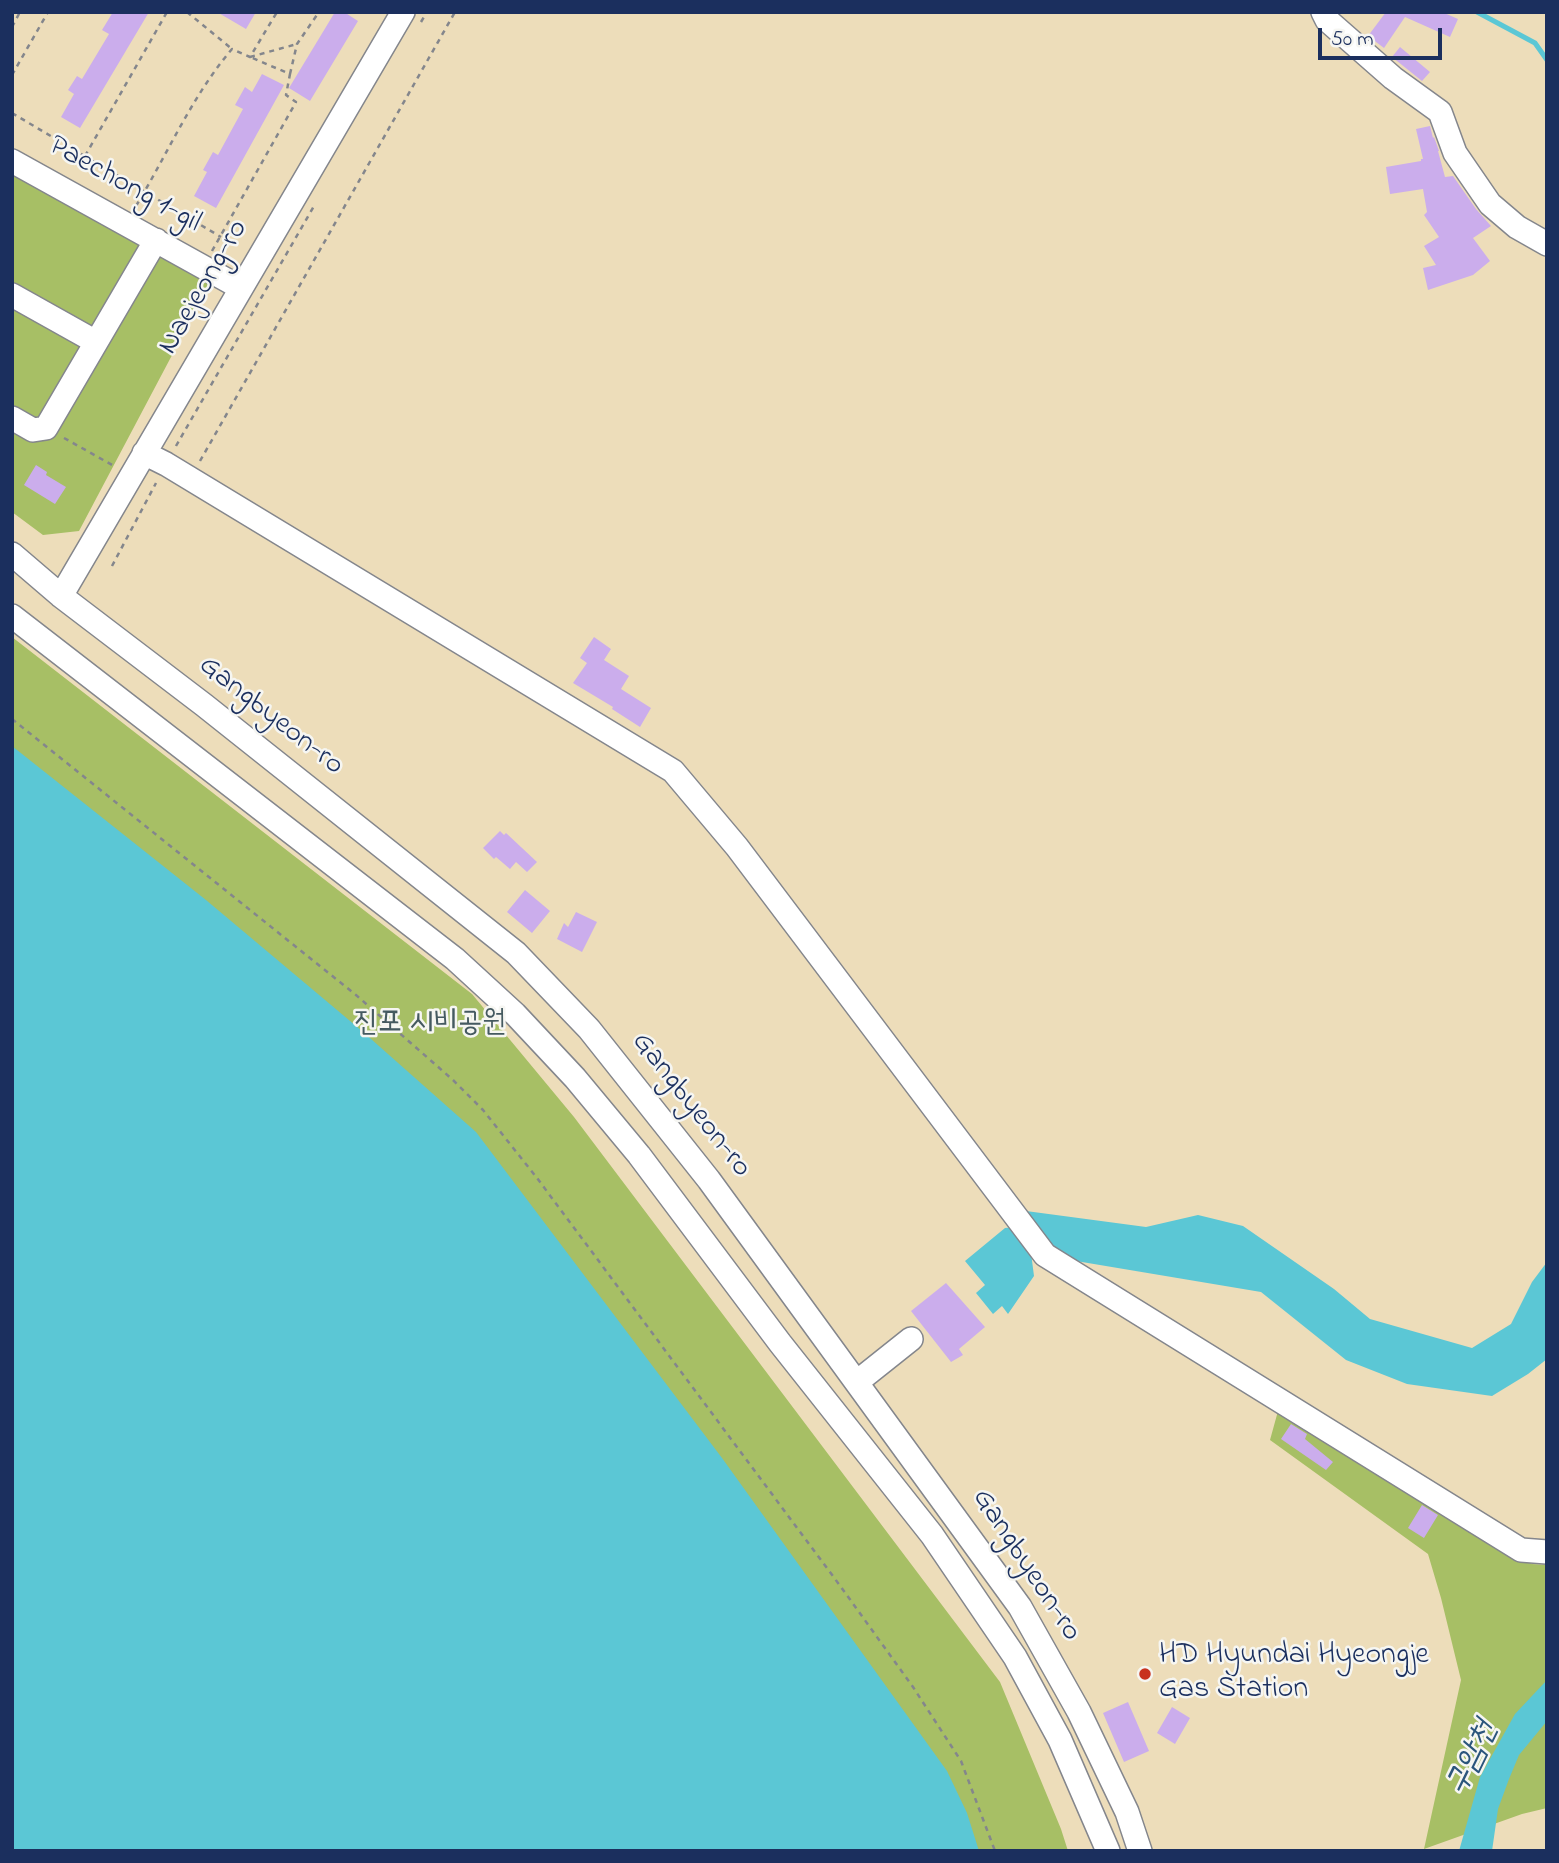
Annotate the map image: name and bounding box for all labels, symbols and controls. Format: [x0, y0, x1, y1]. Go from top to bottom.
scale bar [1321, 14, 1445, 58]
text: 50 m [1331, 25, 1374, 55]
street label: Paechong 1-gil [41, 129, 207, 243]
street label: Naejeong-ro [152, 214, 258, 362]
street label: Gangbyeon-ro [190, 649, 350, 785]
park label: 진포 시비공원 [354, 1007, 506, 1043]
street label: Gangbyeon-ro [622, 1026, 758, 1186]
street label: Gangbyeon-ro [962, 1483, 1088, 1649]
place label: HD Hyundai Hyeongje Gas Station [1159, 1639, 1429, 1710]
marker: HD Hyundai Hyeongje Gas Station [1137, 1666, 1153, 1682]
water label: 구암천 [1440, 1716, 1508, 1802]

